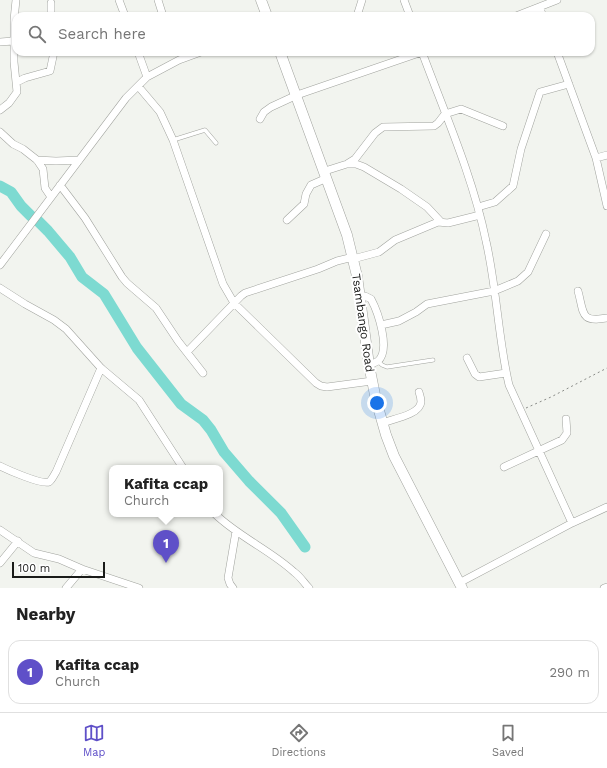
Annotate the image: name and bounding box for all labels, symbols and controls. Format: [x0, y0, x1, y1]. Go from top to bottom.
search box [12, 12, 595, 56]
icon: search [26, 23, 48, 45]
text: Search here [58, 25, 146, 43]
street label: Tsambango Road [349, 273, 377, 373]
your location [367, 393, 387, 413]
popup [109, 465, 223, 517]
text: Kafita ccap [124, 475, 208, 493]
text: Church [124, 493, 169, 508]
pin: 1 [153, 530, 179, 563]
scale bar [12, 560, 105, 579]
text: 100 m [18, 562, 50, 575]
text: Nearby [16, 604, 75, 624]
text: Kafita ccap [55, 656, 139, 674]
text: 1 [27, 665, 33, 680]
text: 290 m [549, 665, 590, 680]
text: Church [55, 674, 100, 689]
tab: Map [83, 722, 105, 759]
tab: Directions [272, 722, 326, 759]
tab: Saved [492, 722, 524, 759]

